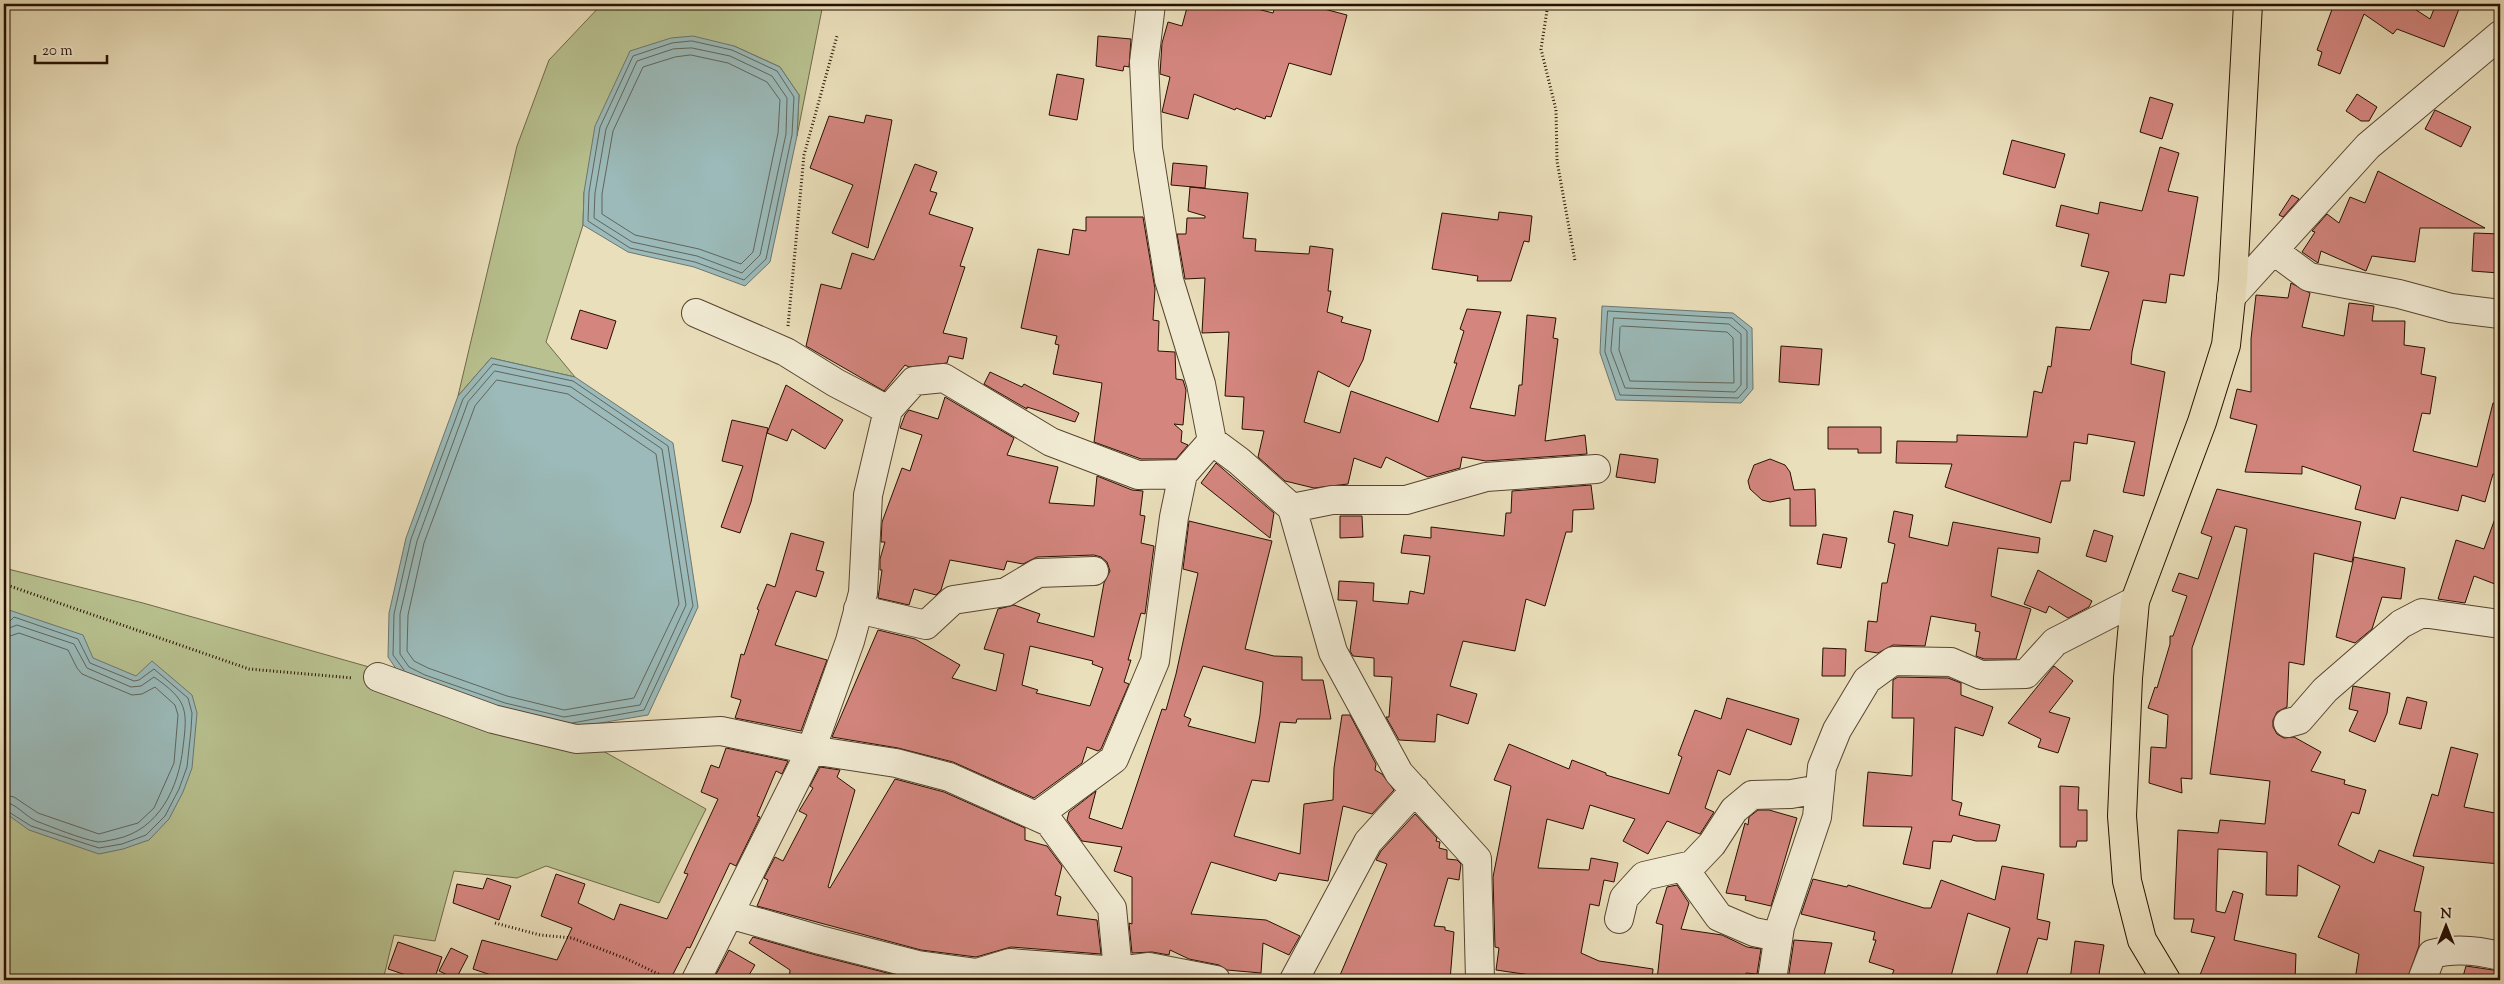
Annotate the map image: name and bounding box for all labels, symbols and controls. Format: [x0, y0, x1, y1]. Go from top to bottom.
scale bar [35, 32, 108, 64]
text: 20 m [42, 41, 73, 62]
north arrow [2422, 902, 2472, 952]
text: N [2440, 905, 2452, 925]

